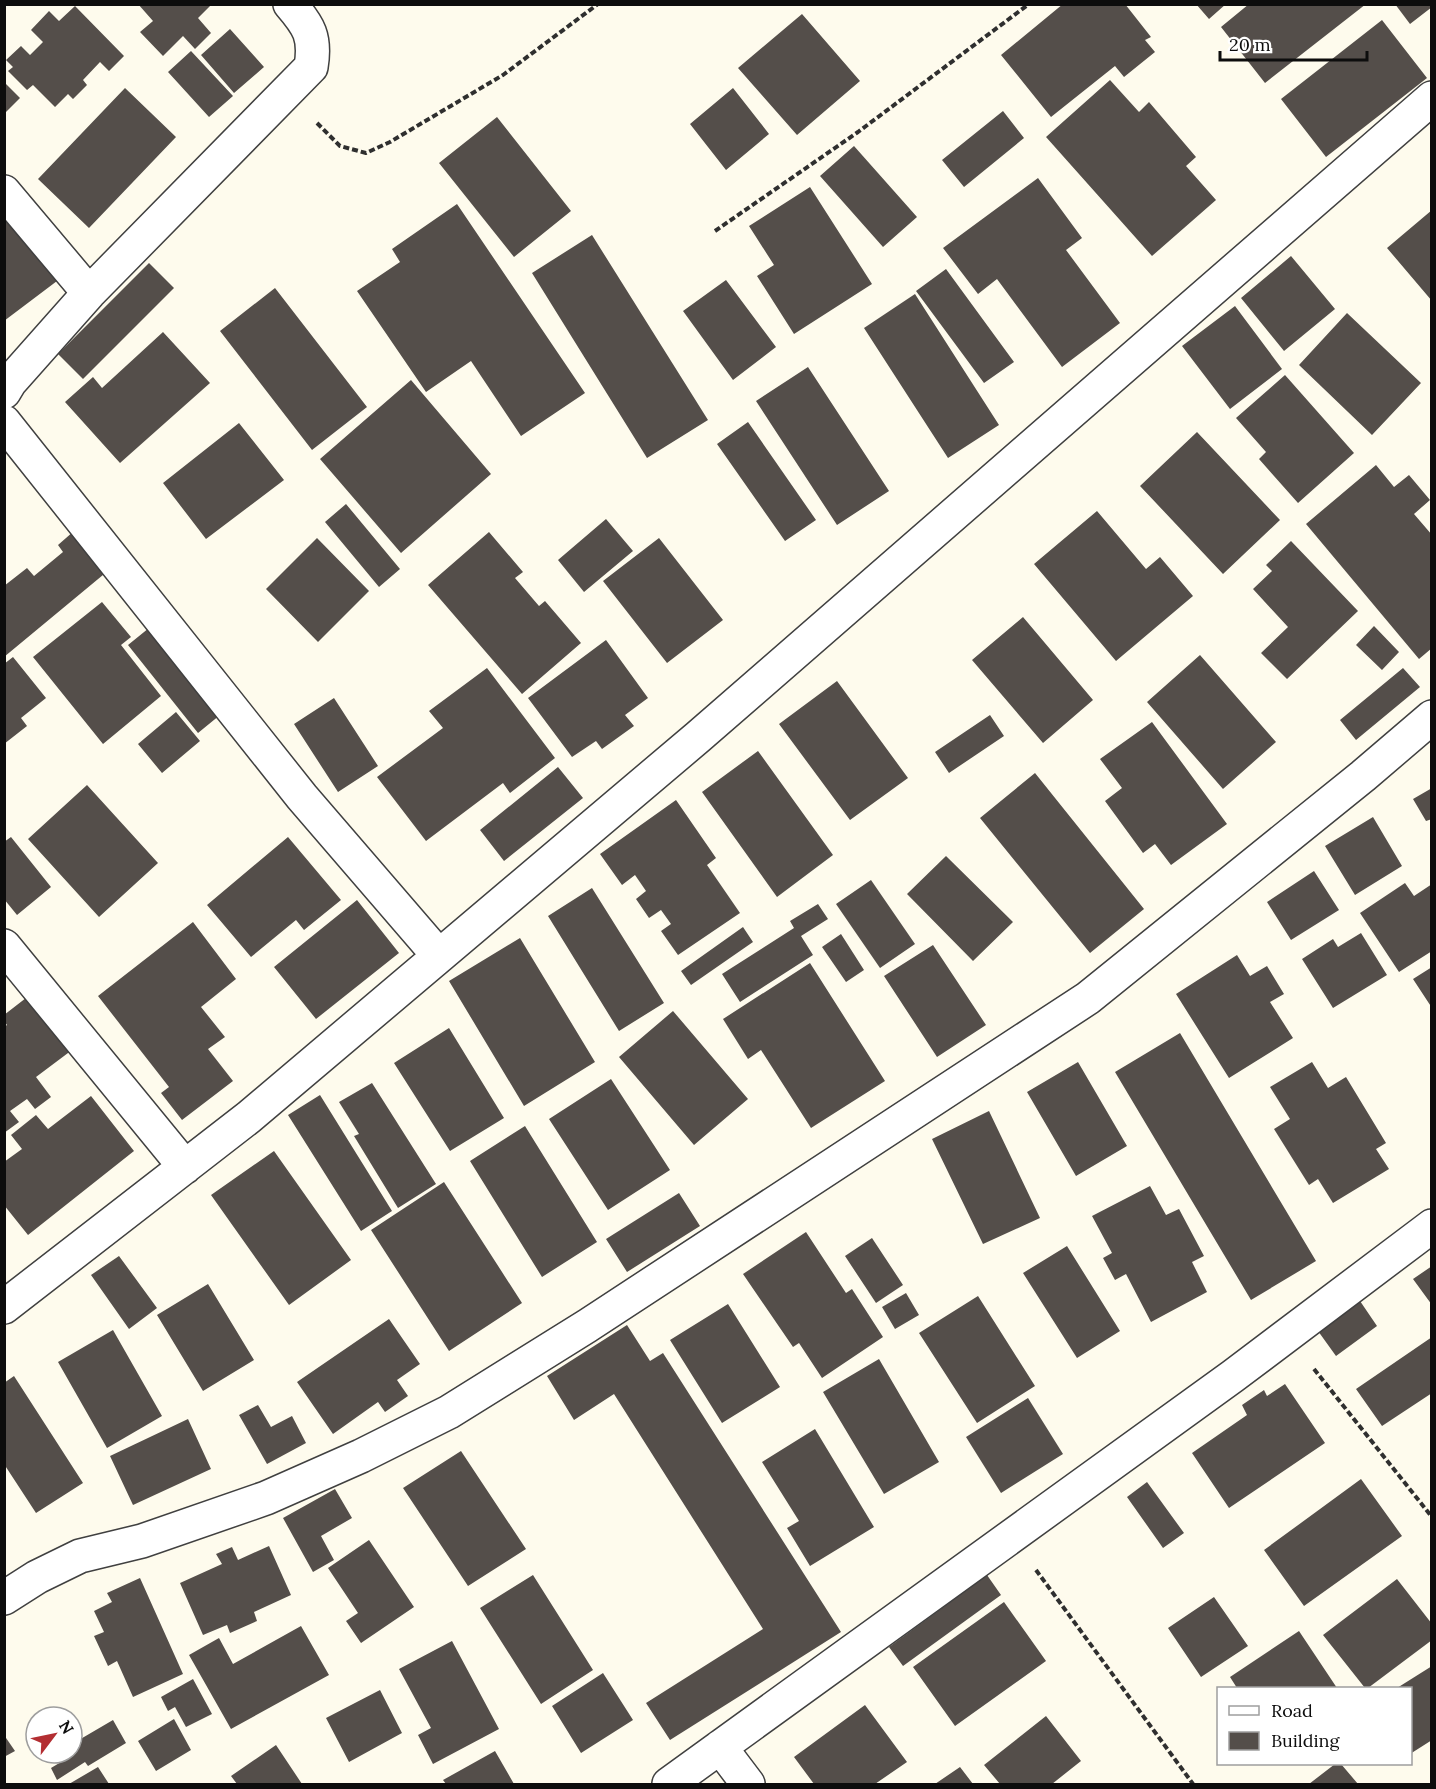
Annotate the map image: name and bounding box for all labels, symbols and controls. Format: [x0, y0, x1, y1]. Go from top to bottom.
scale bar [1220, 24, 1367, 62]
text: 20 m [1229, 33, 1271, 56]
legend [1217, 1687, 1412, 1765]
text: Road [1271, 1699, 1313, 1722]
north arrow [24, 1705, 84, 1765]
text: N [55, 1717, 78, 1738]
text: Building [1271, 1729, 1341, 1752]

